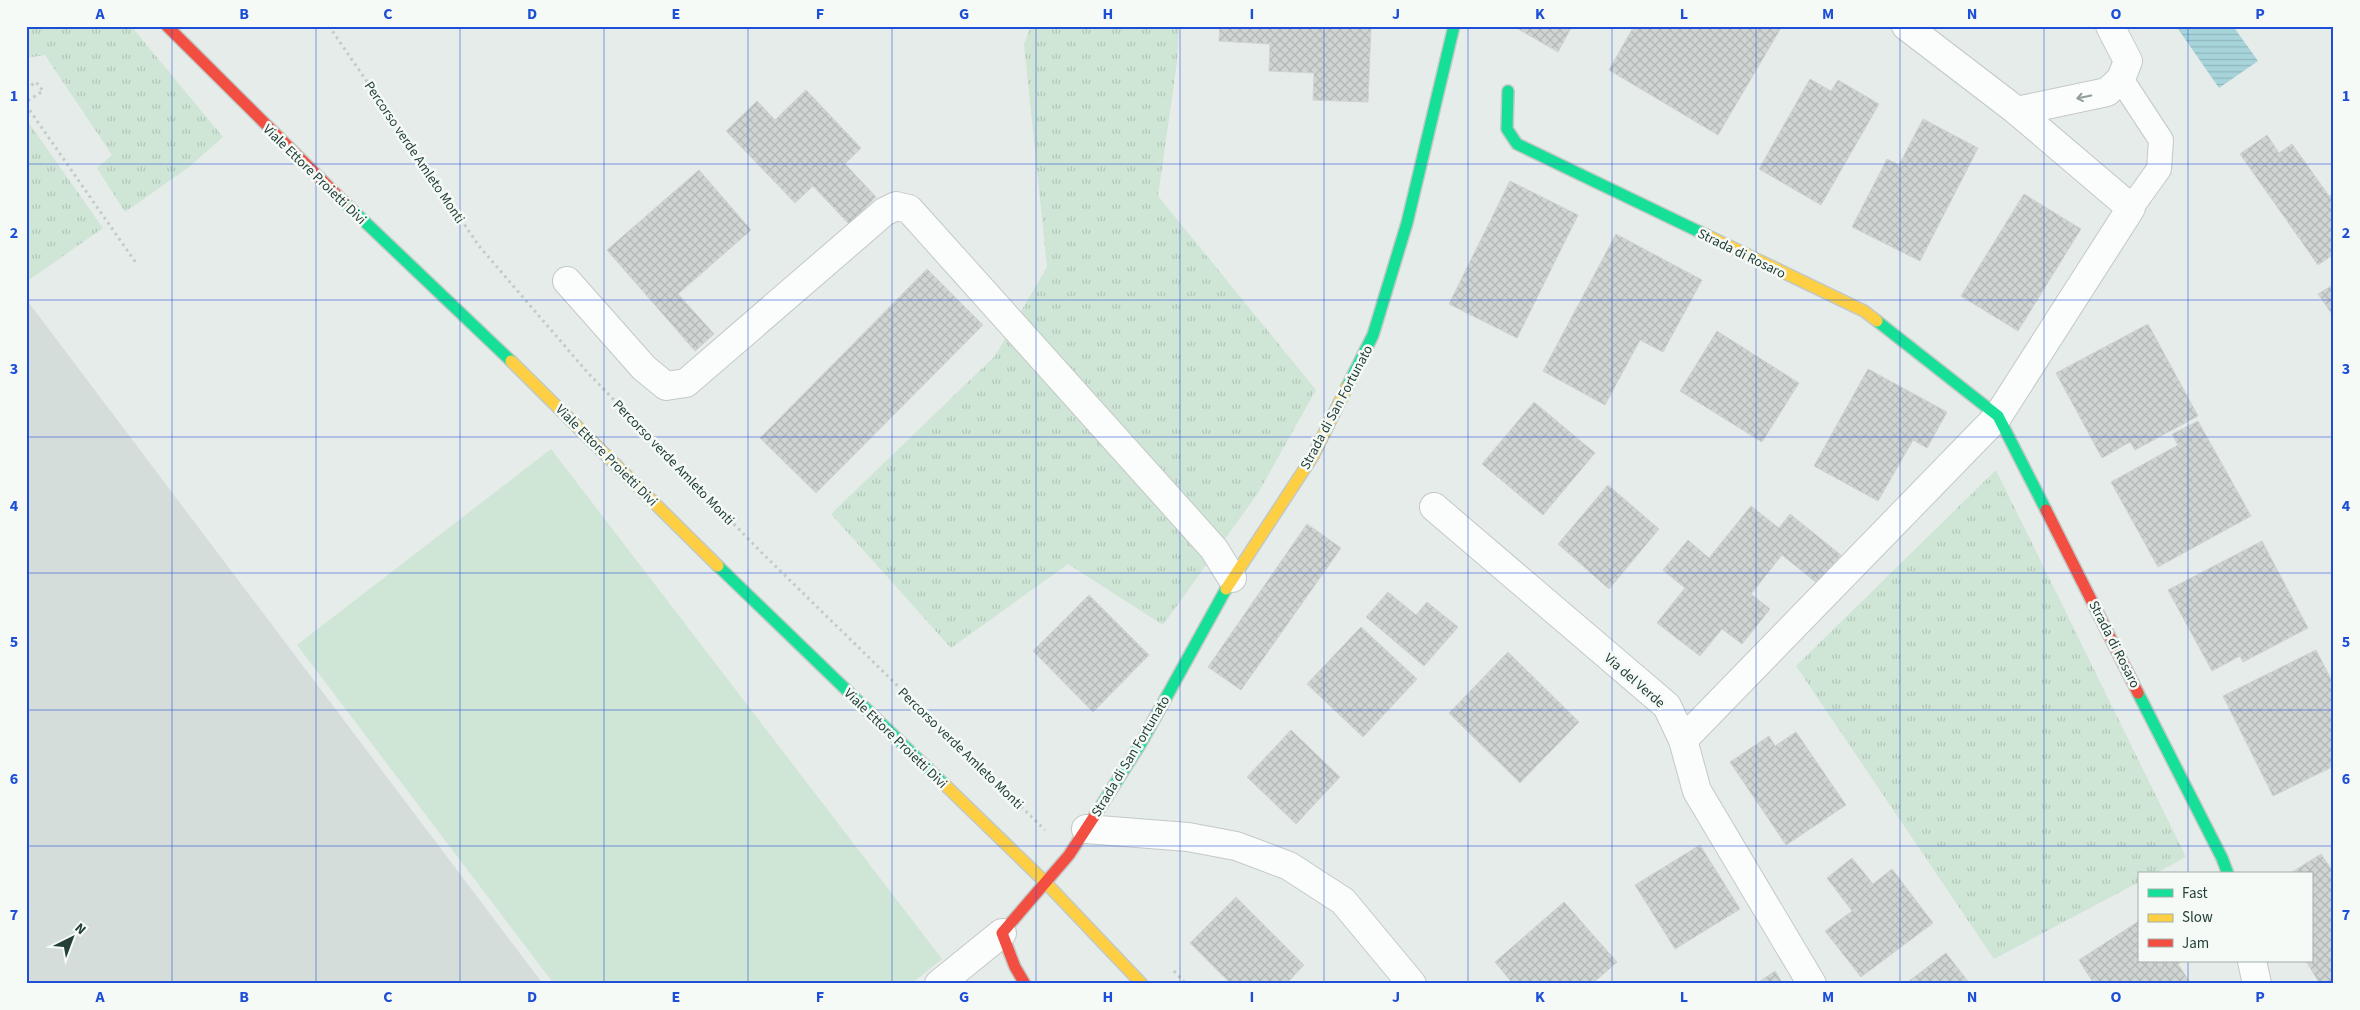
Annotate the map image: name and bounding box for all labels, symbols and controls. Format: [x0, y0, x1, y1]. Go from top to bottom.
text: A [94, 3, 105, 25]
text: B [239, 3, 249, 25]
text: C [383, 3, 393, 25]
text: D [527, 3, 537, 25]
text: E [672, 3, 680, 25]
text: F [816, 3, 824, 25]
text: G [959, 3, 969, 25]
text: H [1103, 3, 1113, 25]
text: I [1250, 3, 1254, 25]
text: J [1392, 3, 1400, 25]
text: K [1535, 3, 1545, 25]
text: L [1680, 3, 1688, 25]
text: M [1822, 3, 1834, 25]
text: N [1967, 3, 1977, 25]
text: O [2111, 3, 2122, 25]
text: P [2255, 3, 2265, 25]
street label: Percorso verde Amleto Monti [359, 77, 469, 228]
text: 1 [10, 85, 18, 107]
text: 1 [2342, 85, 2350, 107]
one-way arrow [2076, 93, 2092, 102]
street label: Viale Ettore Proietti Divi [258, 120, 371, 230]
text: 2 [10, 222, 18, 244]
text: 2 [2342, 222, 2350, 244]
street label: Strada di Rosaro [1694, 224, 1789, 284]
street label: Strada di San Fortunato [1296, 342, 1378, 473]
text: 3 [10, 358, 18, 380]
text: 3 [2342, 358, 2350, 380]
street label: Percorso verde Amleto Monti [608, 395, 739, 530]
street label: Viale Ettore Proietti Divi [551, 400, 662, 511]
text: 4 [10, 495, 19, 517]
text: 4 [2342, 495, 2351, 517]
street label: Strada di Rosaro [2083, 597, 2145, 692]
text: 5 [10, 631, 18, 653]
text: 5 [2342, 631, 2350, 653]
street label: Via del Verde [1599, 649, 1669, 713]
street label: Percorso verde Amleto Monti [893, 683, 1028, 814]
street label: Viale Ettore Proietti Divi [839, 684, 952, 794]
street label: Strada di San Fortunato [1087, 692, 1175, 821]
text: 6 [10, 768, 18, 790]
text: 6 [2342, 768, 2350, 790]
legend [2138, 872, 2312, 962]
text: Fast [2182, 883, 2208, 904]
text: 7 [10, 904, 18, 926]
text: 7 [2342, 904, 2350, 926]
text: Slow [2182, 907, 2213, 928]
north arrow [48, 912, 98, 962]
text: N [70, 919, 90, 940]
text: Jam [2182, 933, 2209, 954]
text: A [94, 986, 105, 1008]
text: B [239, 986, 249, 1008]
text: C [383, 986, 393, 1008]
text: D [527, 986, 537, 1008]
text: E [672, 986, 680, 1008]
text: F [816, 986, 824, 1008]
text: G [959, 986, 969, 1008]
text: H [1103, 986, 1113, 1008]
text: I [1250, 986, 1254, 1008]
text: J [1392, 986, 1400, 1008]
text: K [1535, 986, 1545, 1008]
text: L [1680, 986, 1688, 1008]
text: M [1822, 986, 1834, 1008]
text: N [1967, 986, 1977, 1008]
text: O [2111, 986, 2122, 1008]
text: P [2255, 986, 2265, 1008]

